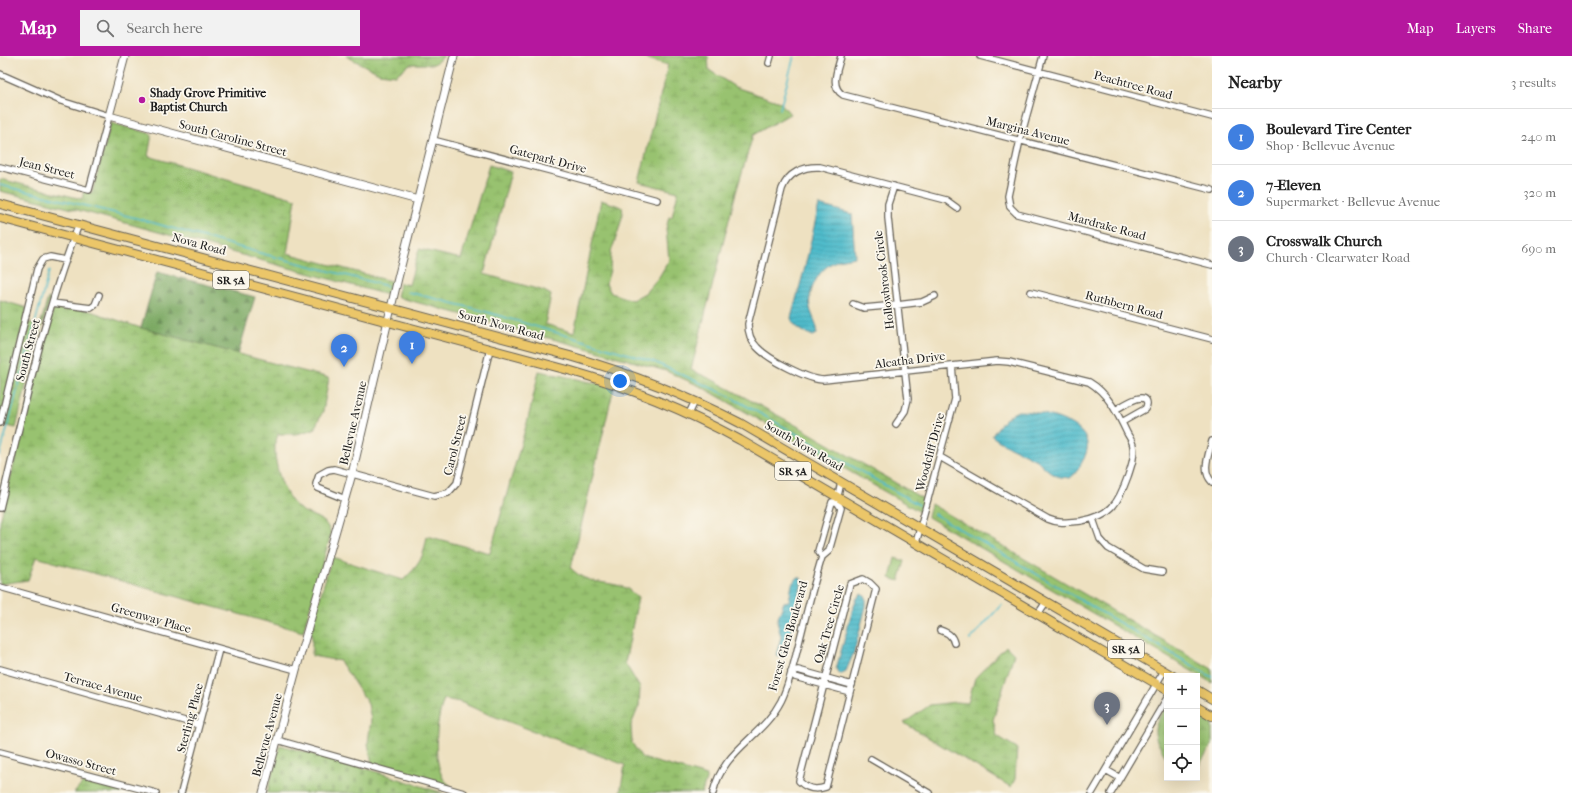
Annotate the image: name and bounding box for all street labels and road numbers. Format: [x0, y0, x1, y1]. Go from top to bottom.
street label: Peachtree Road [1092, 68, 1174, 102]
street label: Margina Avenue [985, 114, 1071, 148]
street label: South Caroline Street [178, 117, 289, 159]
street label: Gatepark Drive [508, 142, 588, 176]
street label: Jean Street [17, 154, 77, 182]
street label: Mardrake Road [1067, 209, 1148, 243]
street label: Nova Road [170, 230, 228, 258]
street label: Hollowbrook Circle [871, 230, 897, 330]
road number: SR 5A [213, 271, 249, 289]
street label: Ruthbern Road [1084, 288, 1165, 322]
street label: South Nova Road [457, 307, 546, 343]
street label: South Street [13, 317, 43, 383]
street label: Aleatha Drive [873, 349, 946, 371]
street label: Bellevue Avenue [336, 379, 370, 467]
street label: Woodcliff Drive [913, 411, 947, 494]
street label: Carol Street [441, 412, 469, 477]
street label: South Nova Road [762, 418, 846, 474]
road number: SR 5A [775, 462, 811, 480]
street label: Forest Glen Boulevard [766, 579, 811, 693]
street label: Oak Tree Circle [811, 583, 847, 665]
street label: Greenway Place [109, 600, 193, 636]
road number: SR 5A [1108, 640, 1144, 658]
street label: Terrace Avenue [62, 669, 144, 705]
street label: Sterling Place [174, 682, 206, 754]
street label: Bellevue Avenue [249, 692, 285, 778]
street label: Owasso Street [44, 746, 119, 778]

